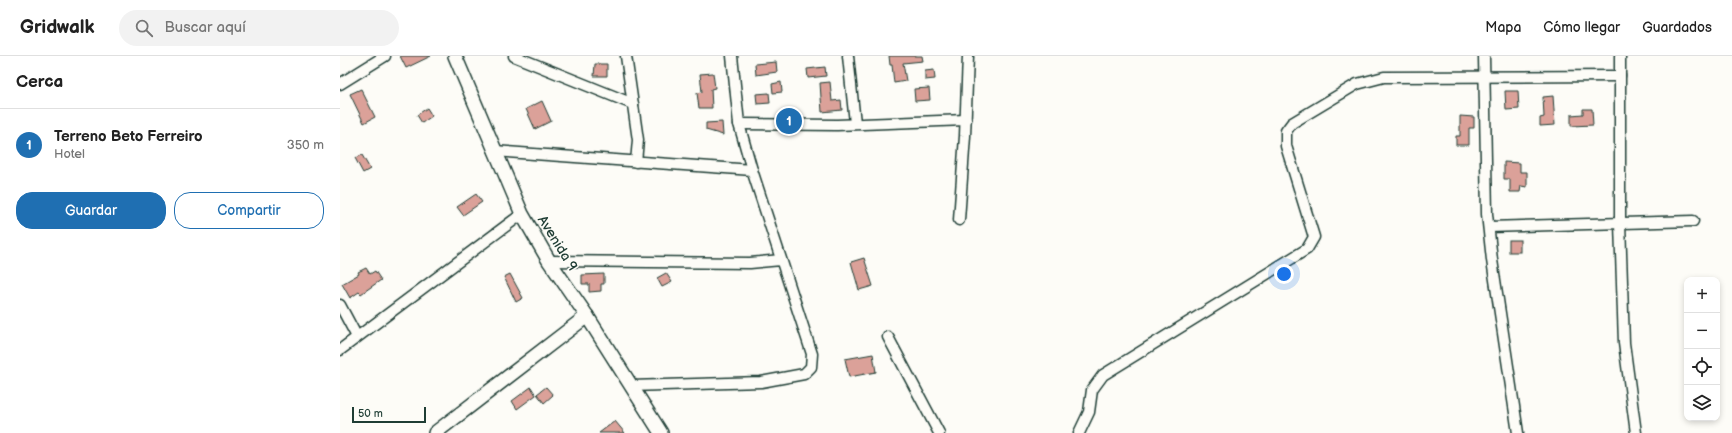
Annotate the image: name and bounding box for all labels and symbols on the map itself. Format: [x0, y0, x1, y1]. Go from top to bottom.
pin: 1 [776, 106, 802, 136]
street label: Avenida 9 [534, 212, 581, 274]
your location [1274, 264, 1294, 284]
scale bar [352, 405, 426, 424]

